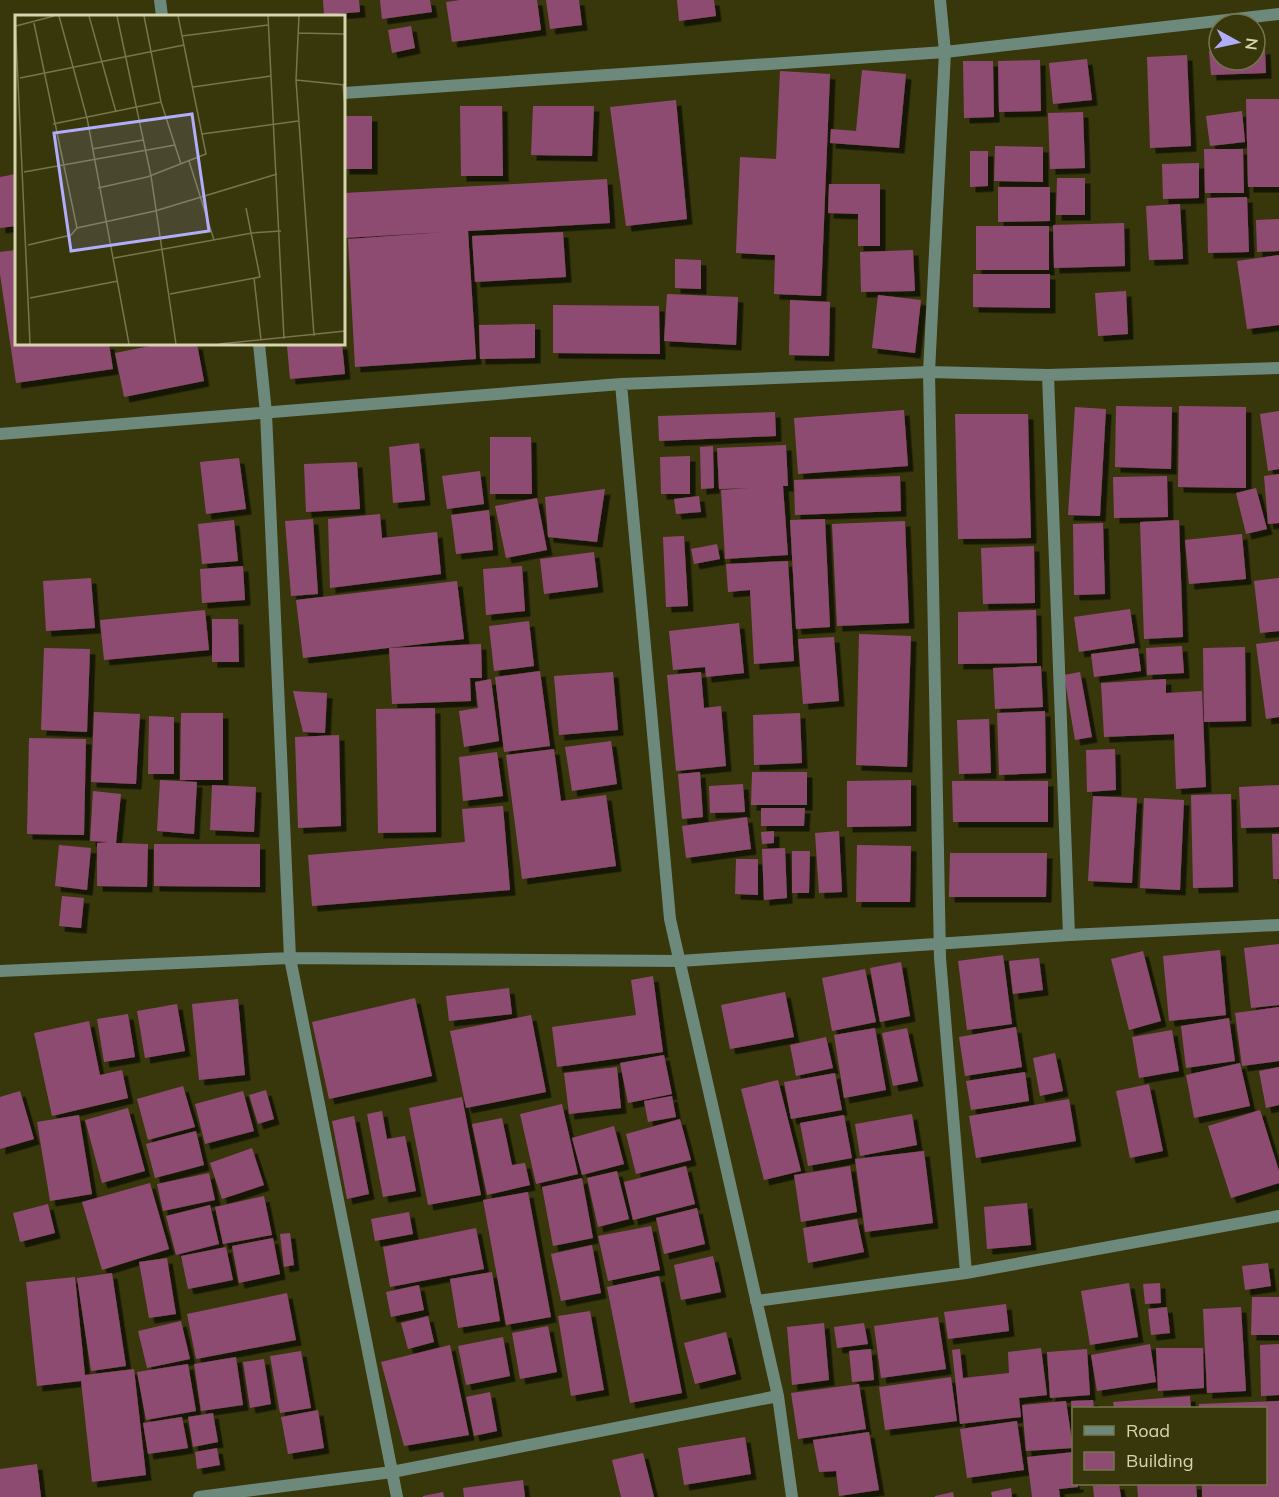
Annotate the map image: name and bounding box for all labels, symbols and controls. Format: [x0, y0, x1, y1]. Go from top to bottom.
north arrow [1207, 12, 1267, 72]
inset map [15, 15, 345, 345]
text: N [1241, 37, 1263, 51]
legend [1072, 1407, 1267, 1485]
text: Road [1126, 1419, 1170, 1442]
text: Building [1126, 1449, 1194, 1472]

